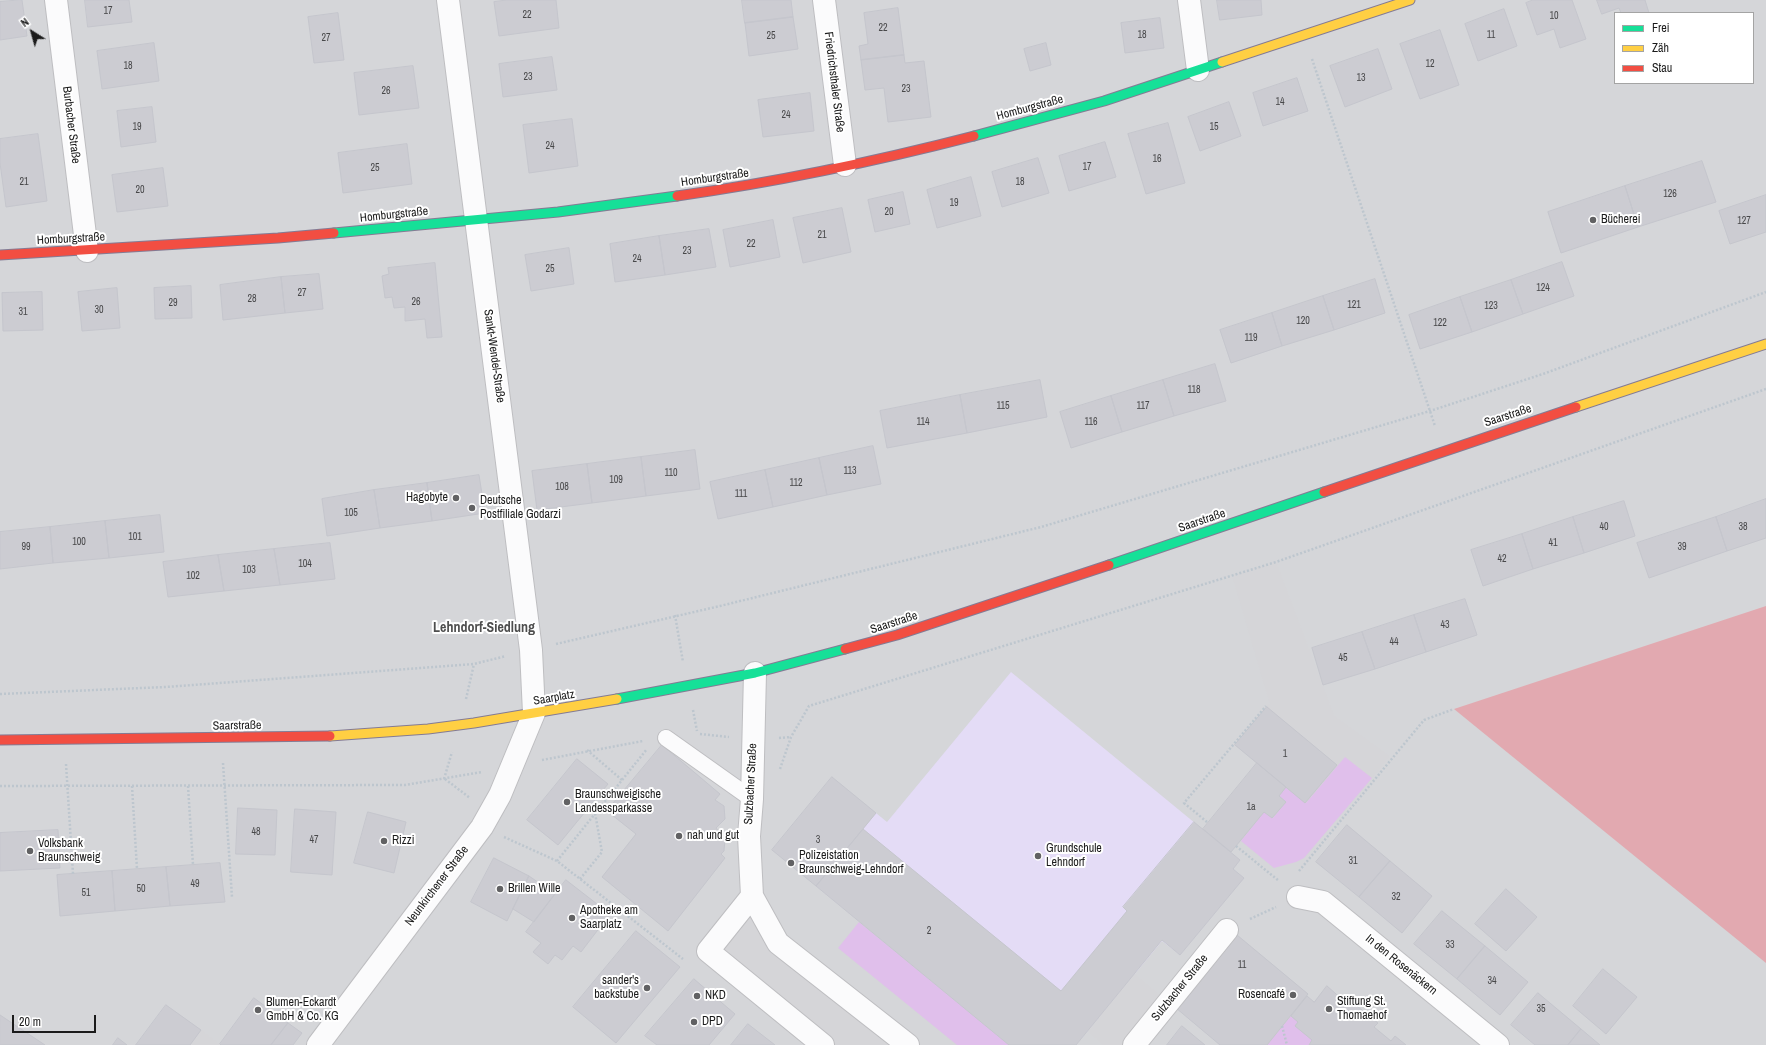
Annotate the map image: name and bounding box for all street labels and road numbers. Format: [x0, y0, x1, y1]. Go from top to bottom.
street label: Friedrichsthaler Straße [821, 31, 847, 133]
street label: Burbacher Straße [59, 86, 83, 164]
street label: Homburgstraße [995, 92, 1065, 124]
street label: Homburgstraße [680, 166, 750, 190]
street label: Homburgstraße [359, 204, 429, 226]
street label: Homburgstraße [36, 230, 106, 248]
street label: Sankt-Wendel-Straße [480, 308, 508, 404]
street label: Saarstraße [1483, 402, 1533, 430]
street label: Saarstraße [1177, 506, 1227, 536]
street label: Saarstraße [869, 609, 919, 637]
street label: Saarplatz [532, 687, 576, 709]
street label: Saarstraße [213, 718, 261, 734]
street label: Sulzbacher Straße [742, 743, 760, 825]
street label: Neunkirchener Straße [402, 843, 472, 929]
street label: In den Rosenäckern [1362, 932, 1440, 998]
street label: Sulzbacher Straße [1149, 952, 1211, 1024]

